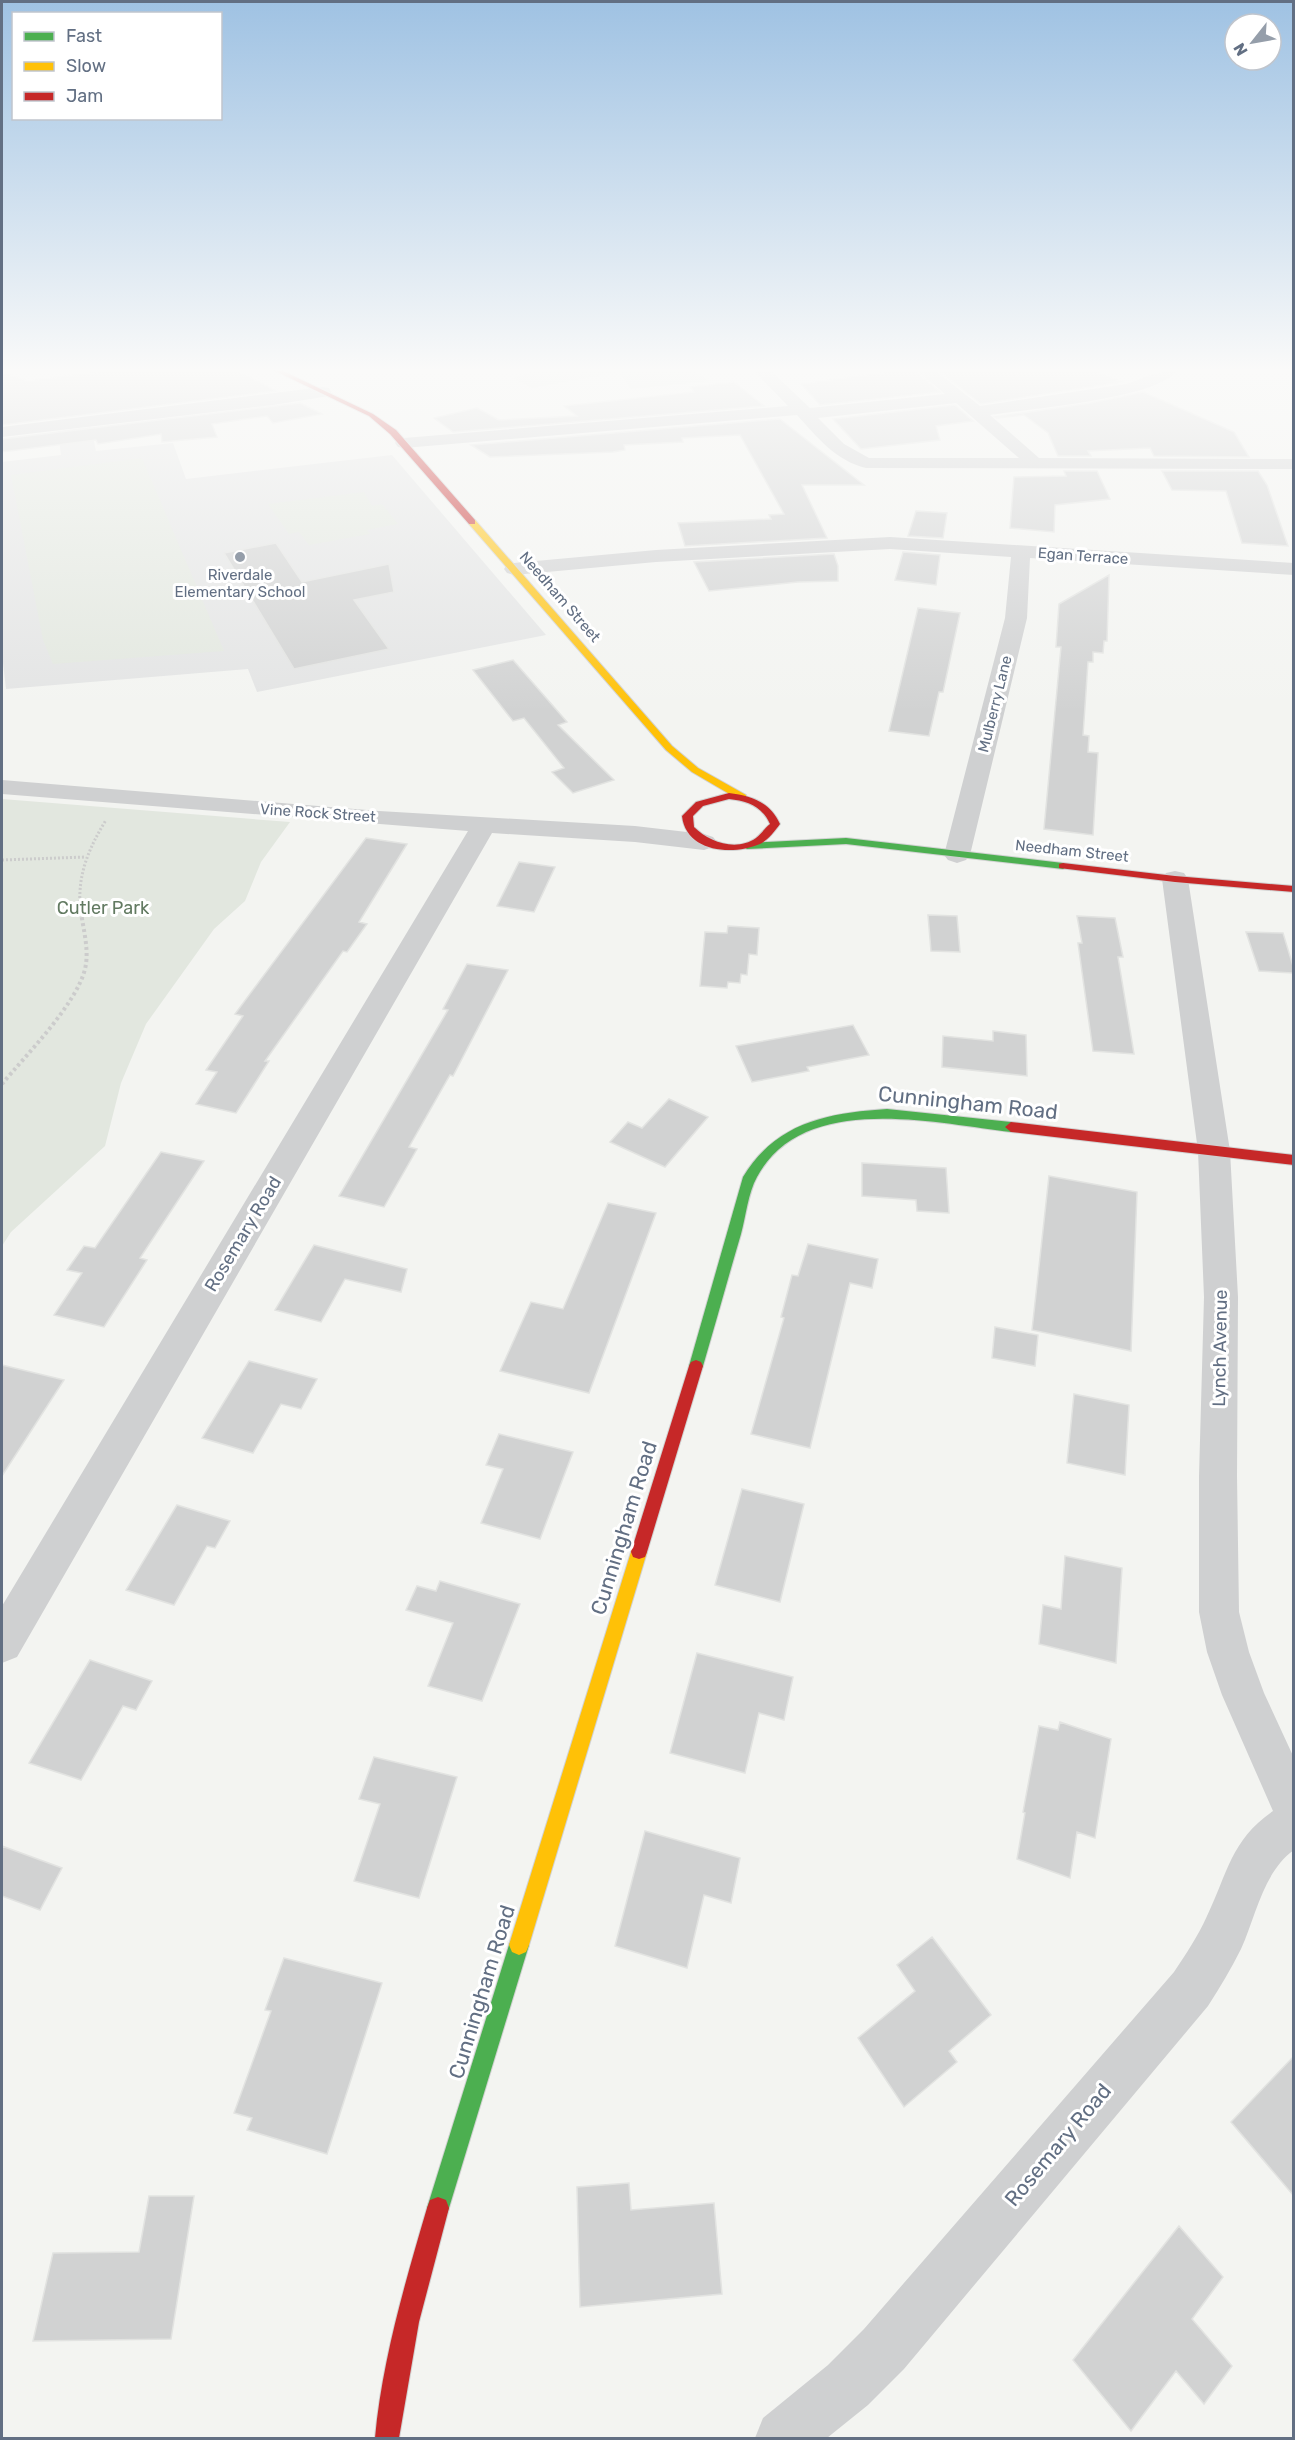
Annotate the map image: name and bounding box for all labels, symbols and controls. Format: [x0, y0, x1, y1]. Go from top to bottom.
legend [12, 12, 222, 120]
north arrow [1223, 12, 1283, 72]
text: Fast [66, 25, 102, 47]
text: N [1229, 40, 1252, 59]
text: Slow [66, 55, 106, 77]
text: Jam [66, 85, 103, 107]
street label: Egan Terrace [1037, 544, 1129, 568]
street label: Needham Street [516, 548, 604, 646]
marker: Riverdale Elementary School [233, 550, 247, 564]
place label: Riverdale Elementary School [175, 566, 305, 601]
street label: Mulberry Lane [974, 654, 1016, 754]
street label: Vine Rock Street [260, 800, 377, 826]
street label: Needham Street [1014, 836, 1130, 866]
park label: Cutler Park [57, 897, 150, 919]
street label: Cunningham Road [877, 1081, 1059, 1124]
street label: Rosemary Road [200, 1172, 286, 1296]
street label: Lynch Avenue [1208, 1289, 1232, 1407]
street label: Cunningham Road [585, 1438, 662, 1618]
street label: Cunningham Road [443, 1902, 520, 2082]
street label: Rosemary Road [999, 2078, 1116, 2211]

